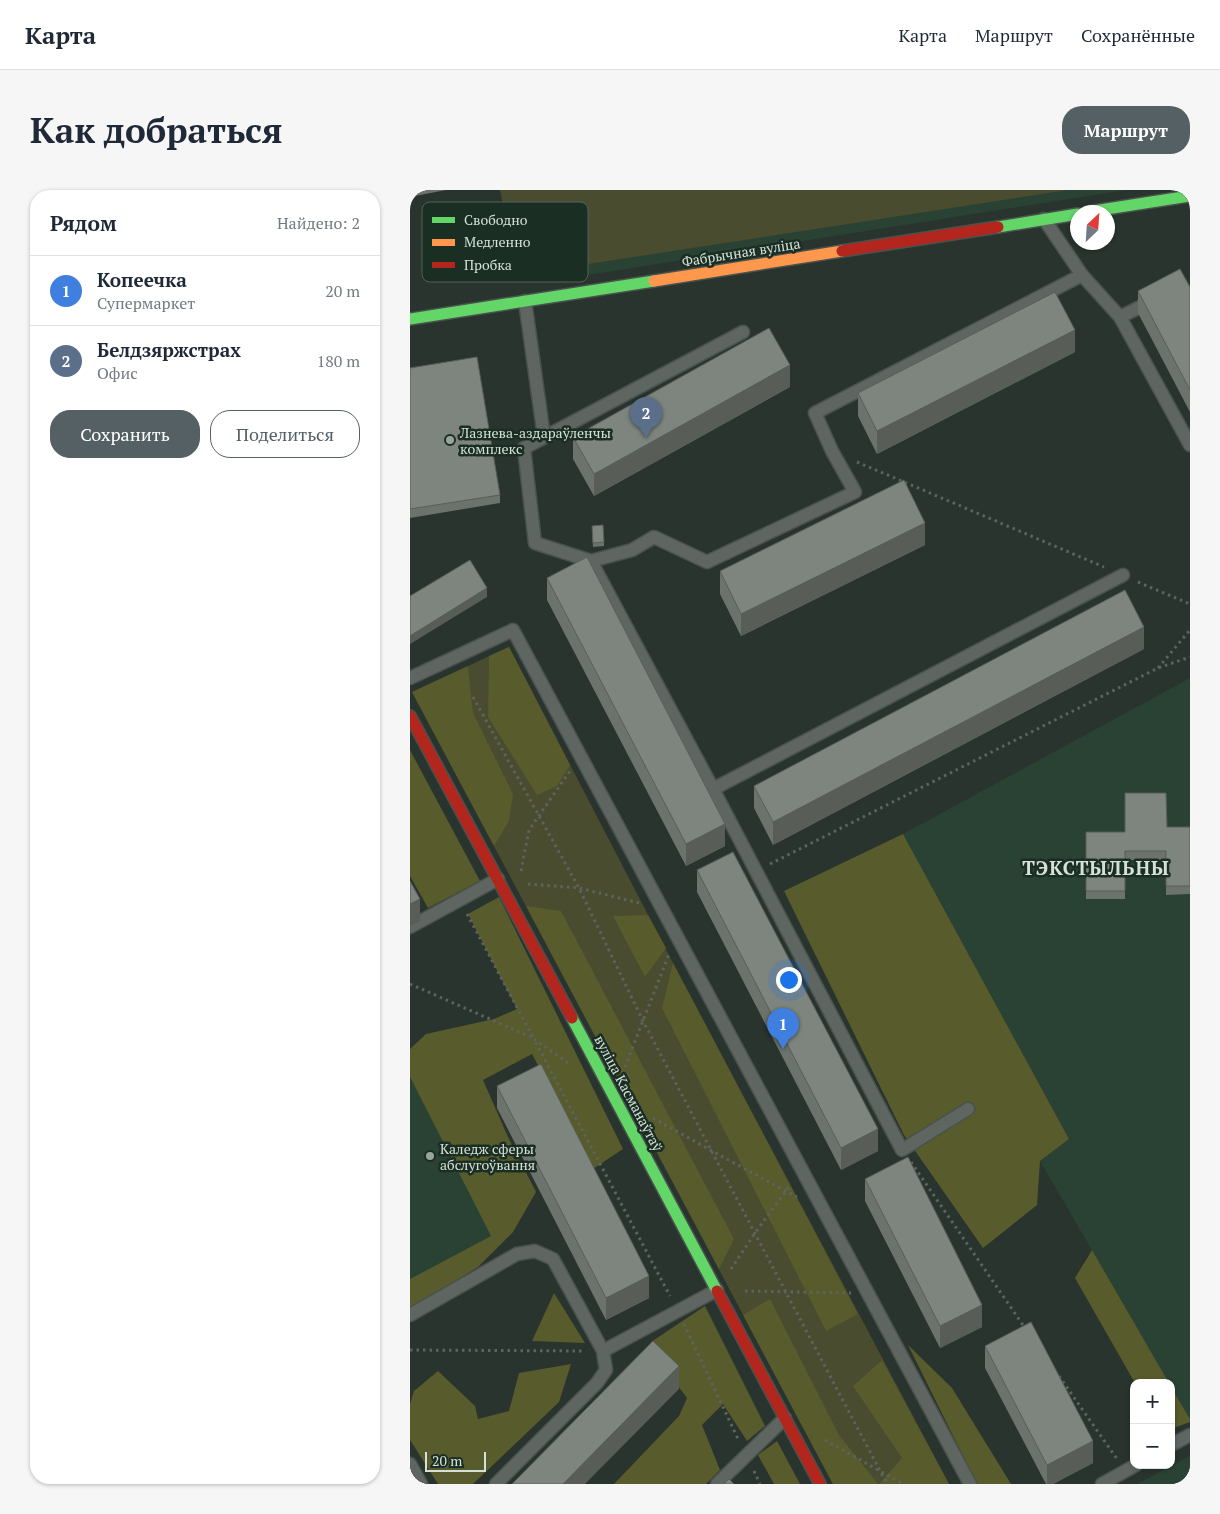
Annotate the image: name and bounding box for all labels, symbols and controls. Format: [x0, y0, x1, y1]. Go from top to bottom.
text: Карта [25, 19, 96, 51]
text: Карта [898, 23, 947, 47]
text: Маршрут [975, 23, 1053, 47]
text: Сохранённые [1081, 23, 1195, 47]
button: Маршрут [1062, 106, 1190, 154]
text: Как добраться [30, 107, 283, 153]
legend [422, 202, 588, 282]
north arrow [1070, 205, 1115, 250]
text: Рядом [50, 209, 117, 237]
text: Свободно [464, 210, 528, 229]
text: Найдено: 2 [277, 212, 360, 234]
text: Медленно [464, 232, 531, 251]
street label: Фабрычная вуліца [680, 233, 802, 271]
text: Пробка [464, 255, 512, 274]
text: Копеечка [97, 267, 187, 292]
text: 1 [61, 280, 71, 302]
text: 20 m [325, 280, 360, 302]
text: Супермаркет [97, 292, 195, 314]
text: Белдзяржстрах [97, 337, 241, 362]
text: 2 [61, 350, 71, 372]
text: 180 m [317, 350, 360, 372]
text: Офис [97, 362, 138, 384]
pin: 2 [630, 397, 662, 438]
button: Сохранить [50, 410, 200, 458]
button: Поделиться [210, 410, 360, 458]
place label: Лазнева-аздараўленчы комплекс [459, 423, 611, 458]
marker: Лазнева-аздараўленчы комплекс [444, 434, 456, 446]
district label: ТЭКСТЫЛЬНЫ [1022, 855, 1170, 880]
your location [776, 967, 802, 993]
pin: 1 [767, 1008, 799, 1049]
street label: вуліца Касманаўтаў [590, 1032, 668, 1155]
place label: Каледж сферы абслугоўвання [440, 1139, 535, 1174]
marker: Каледж сферы абслугоўвання [424, 1150, 436, 1162]
map controls [1130, 1379, 1175, 1469]
button: + [1130, 1379, 1175, 1424]
button: − [1130, 1424, 1175, 1469]
scale bar [425, 1449, 486, 1472]
text: 20 m [432, 1451, 462, 1470]

